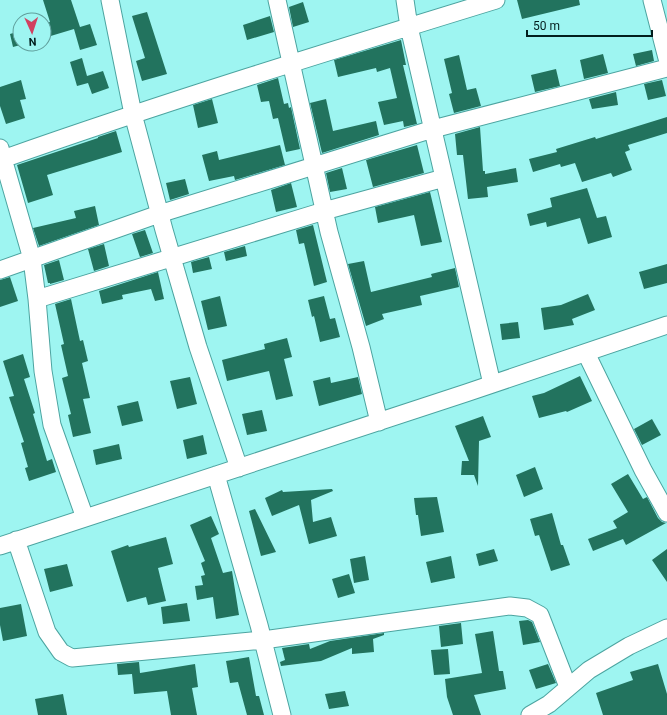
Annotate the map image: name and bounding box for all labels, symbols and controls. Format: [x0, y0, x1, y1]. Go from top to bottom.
north arrow [12, 12, 52, 52]
scale bar [527, 12, 652, 38]
text: 50 m [533, 19, 560, 33]
text: N [28, 35, 37, 48]

